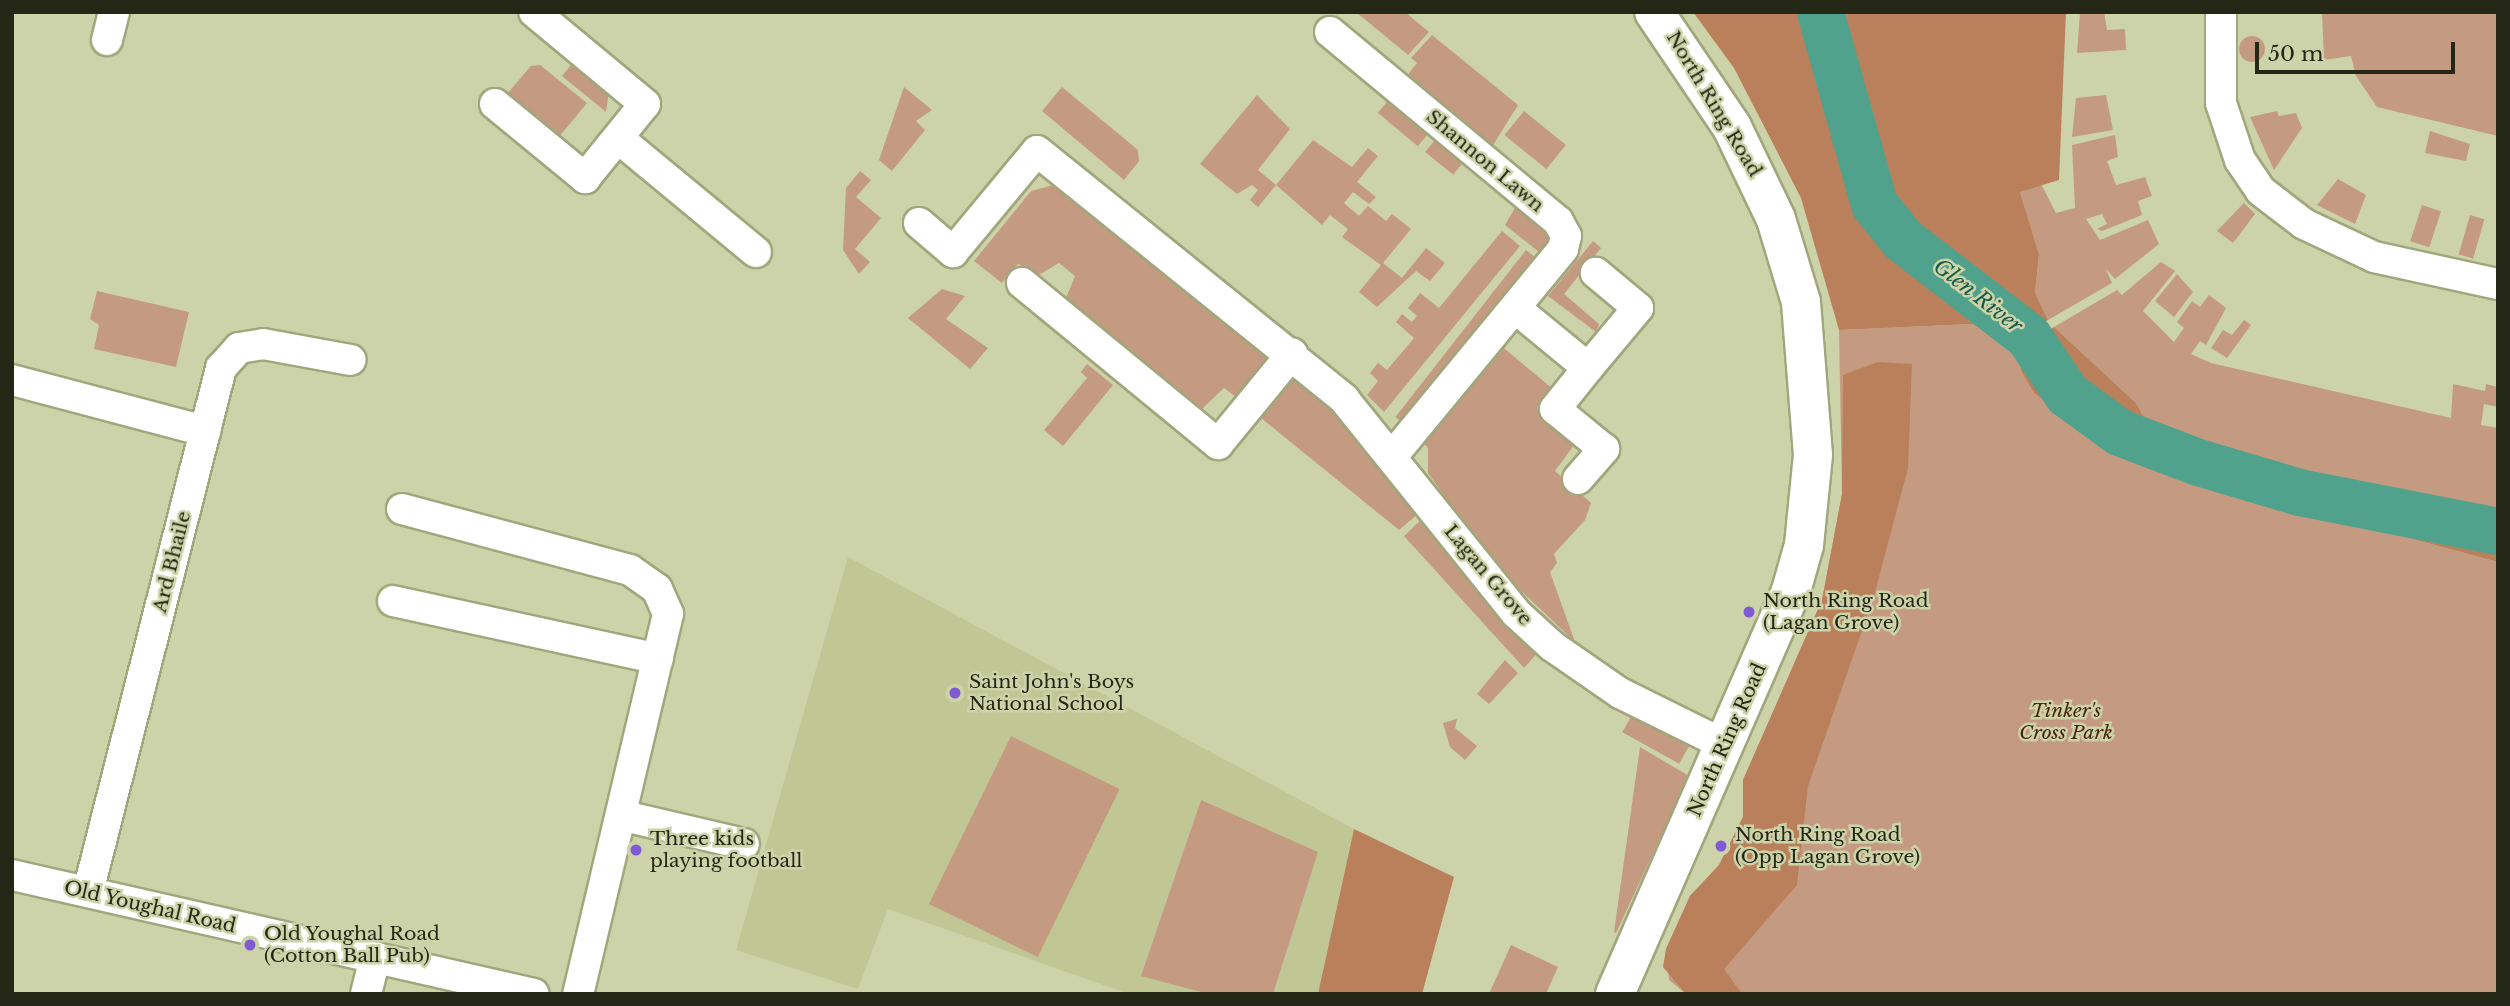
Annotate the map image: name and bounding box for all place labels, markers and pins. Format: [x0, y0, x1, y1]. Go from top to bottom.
place label: North Ring Road (Lagan Grove) [1763, 590, 1929, 634]
marker: North Ring Road (Lagan Grove) [1741, 604, 1757, 620]
place label: Saint John's Boys National School [969, 671, 1134, 715]
marker: Saint John's Boys National School [947, 685, 963, 701]
place label: North Ring Road (Opp Lagan Grove) [1735, 824, 1920, 868]
place label: Three kids playing football [650, 828, 803, 872]
marker: North Ring Road (Opp Lagan Grove) [1713, 838, 1729, 854]
marker: Three kids playing football [628, 842, 644, 858]
place label: Old Youghal Road (Cotton Ball Pub) [264, 923, 441, 967]
marker: Old Youghal Road (Cotton Ball Pub) [242, 937, 258, 953]

